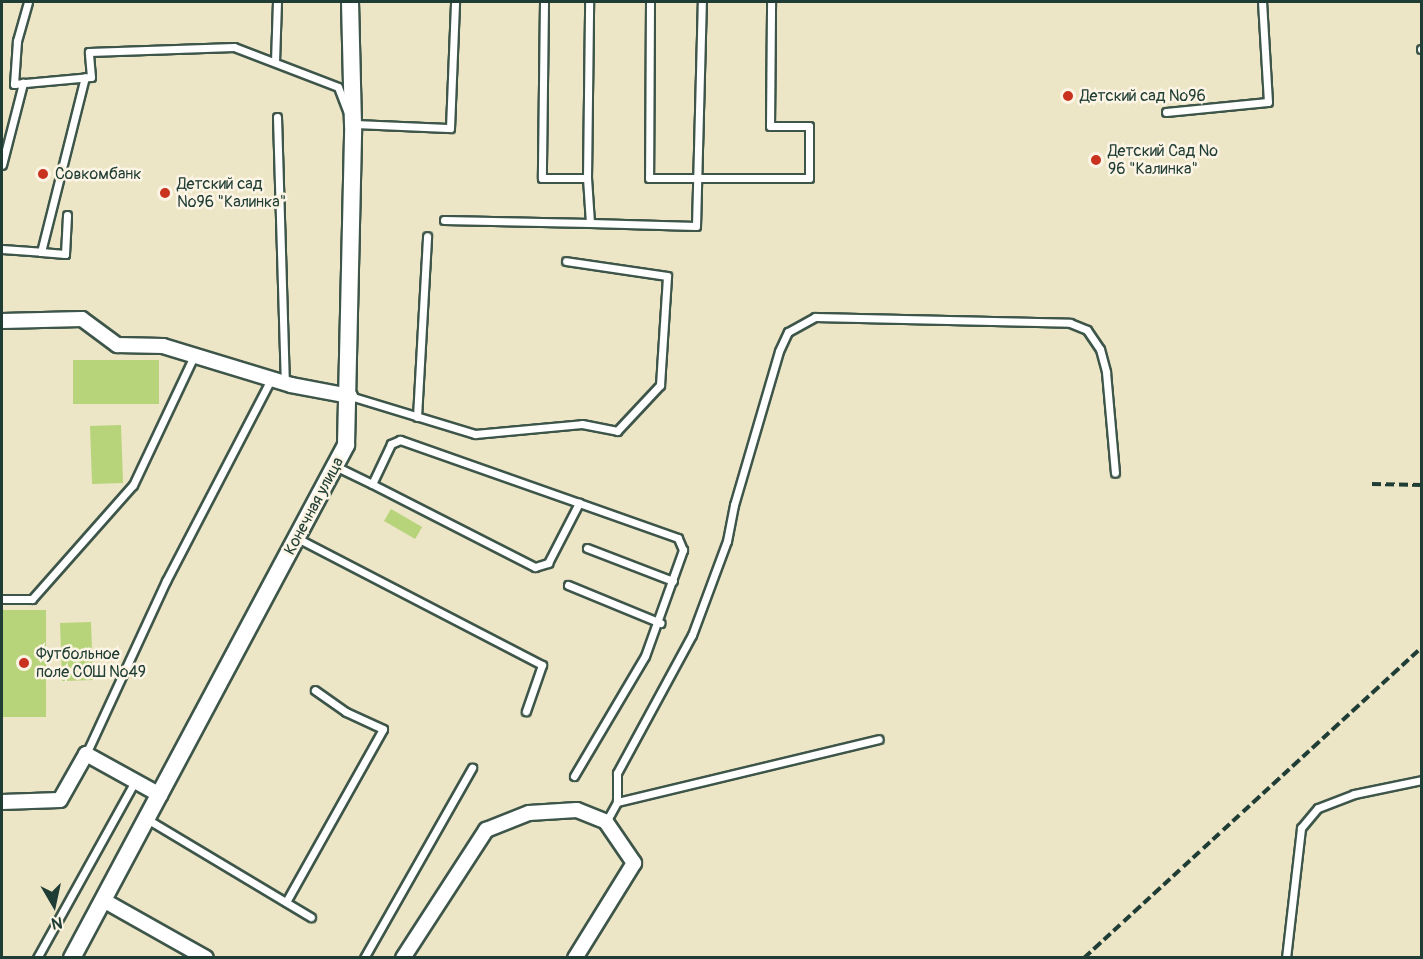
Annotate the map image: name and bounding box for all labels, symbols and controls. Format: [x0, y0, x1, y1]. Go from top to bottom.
place label: Детский сад №96 [1080, 86, 1206, 106]
marker: Детский сад №96 [1061, 89, 1075, 103]
place label: Детский Сад № 96 "Калинка" [1108, 141, 1218, 179]
marker: Детский Сад № 96 "Калинка" [1089, 153, 1103, 167]
place label: Совкомбанк [55, 164, 142, 184]
marker: Совкомбанк [36, 167, 50, 181]
place label: Детский сад №96 "Калинка" [177, 174, 286, 212]
marker: Детский сад №96 "Калинка" [158, 186, 172, 200]
street label: Конечная улица [280, 454, 348, 558]
place label: Футбольное поле СОШ №49 [36, 644, 146, 682]
marker: Футбольное поле СОШ №49 [17, 656, 31, 670]
north arrow [24, 875, 84, 935]
text: N [50, 912, 64, 934]

